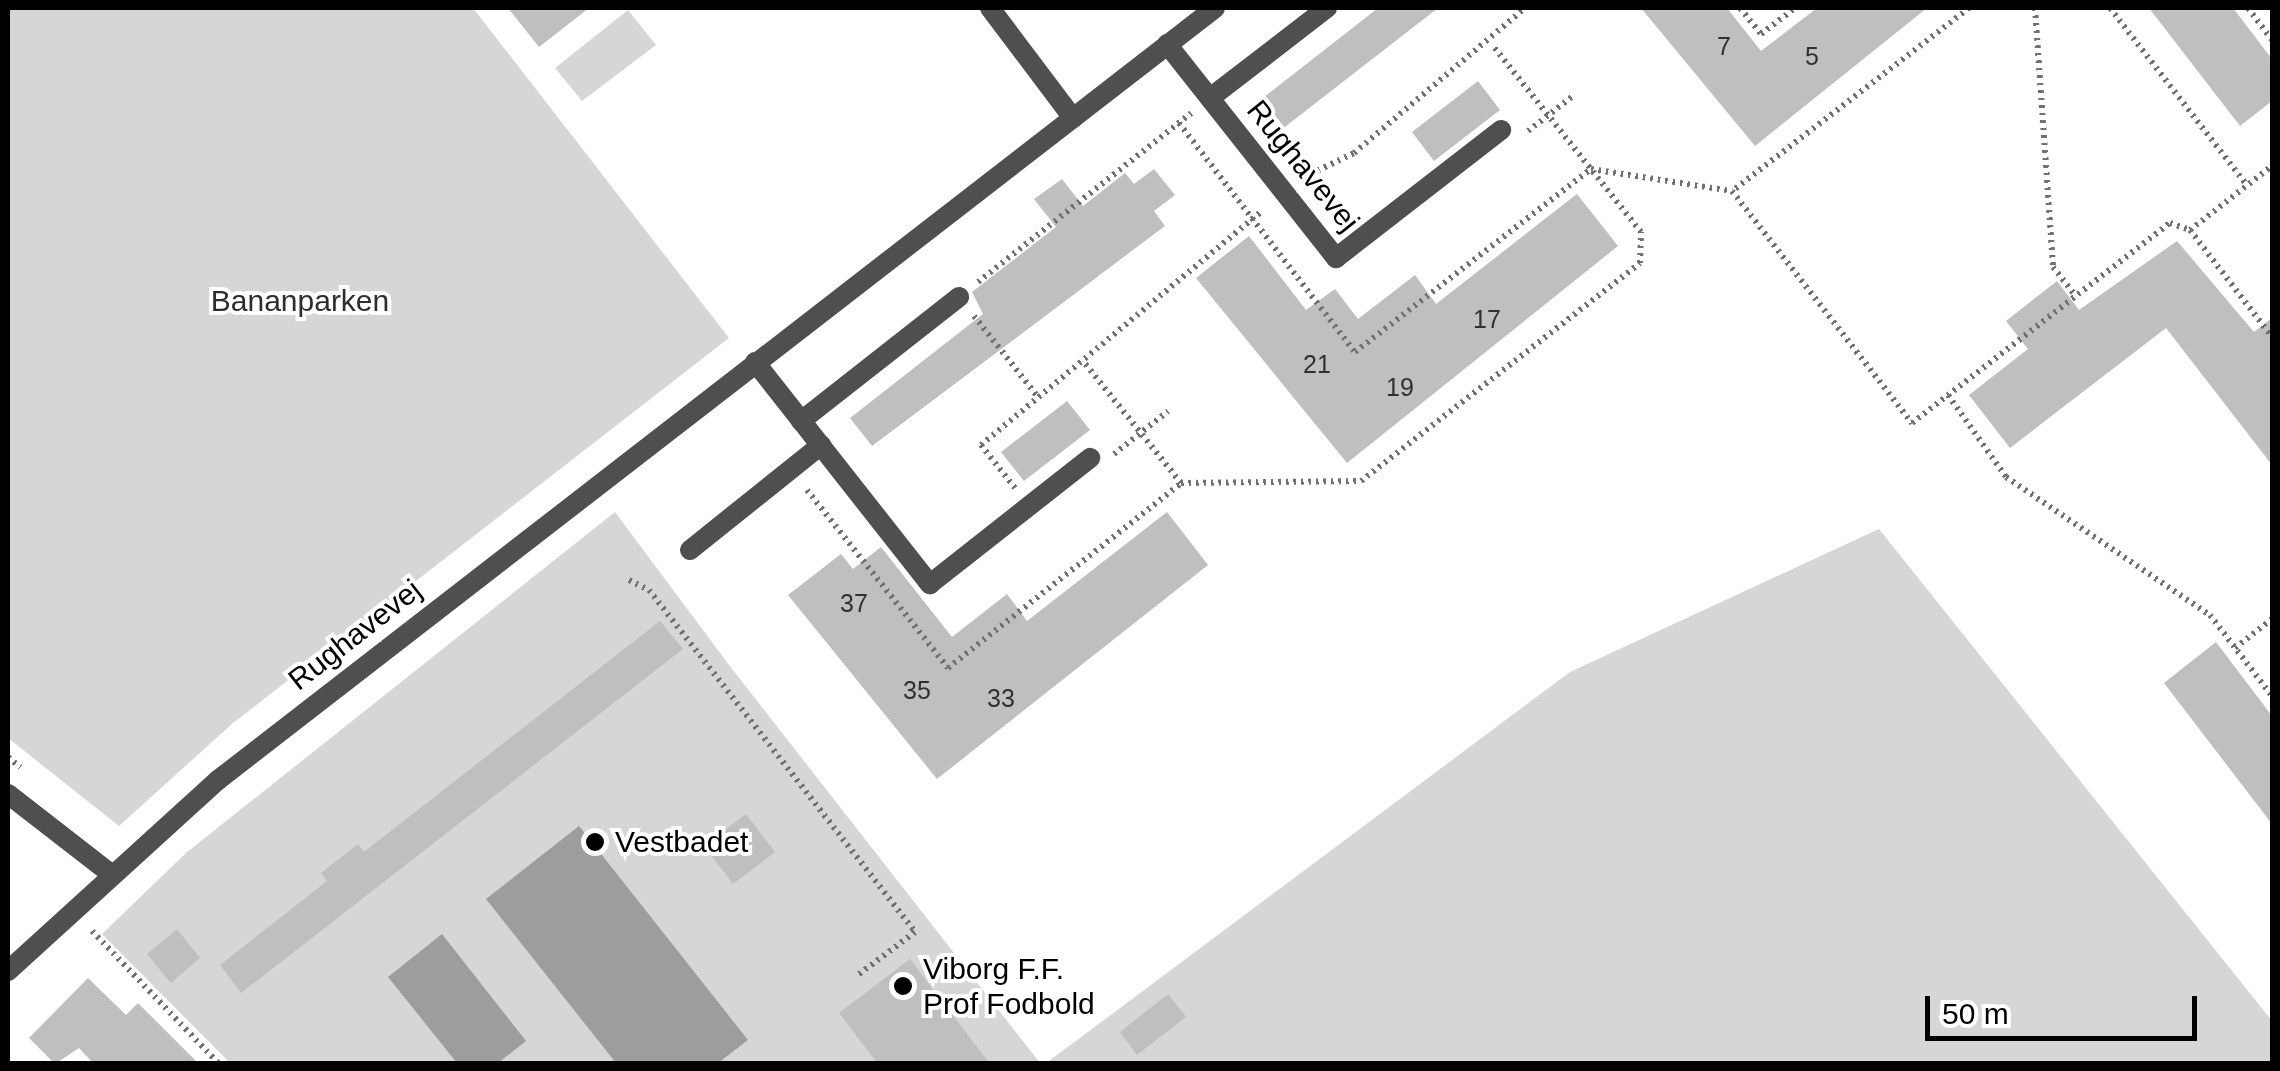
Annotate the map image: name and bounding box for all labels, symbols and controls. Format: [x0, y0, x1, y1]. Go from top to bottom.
house number: 7 [1717, 31, 1731, 61]
house number: 5 [1805, 41, 1819, 71]
street label: Rughavevej [1239, 93, 1367, 239]
park label: Bananparken [211, 283, 389, 319]
house number: 17 [1473, 304, 1501, 334]
house number: 21 [1303, 349, 1331, 379]
house number: 19 [1386, 372, 1414, 402]
street label: Rughavevej [281, 572, 429, 698]
house number: 37 [840, 588, 868, 618]
house number: 35 [903, 675, 931, 705]
house number: 33 [987, 683, 1015, 713]
place label: Vestbadet [615, 824, 748, 860]
marker: Vestbadet [584, 831, 606, 853]
place label: Viborg F.F. Prof Fodbold [923, 951, 1095, 1022]
marker: Viborg F.F. Prof Fodbold [892, 975, 914, 997]
scale bar [1930, 976, 2202, 1038]
text: 50 m [1942, 997, 2009, 1030]

